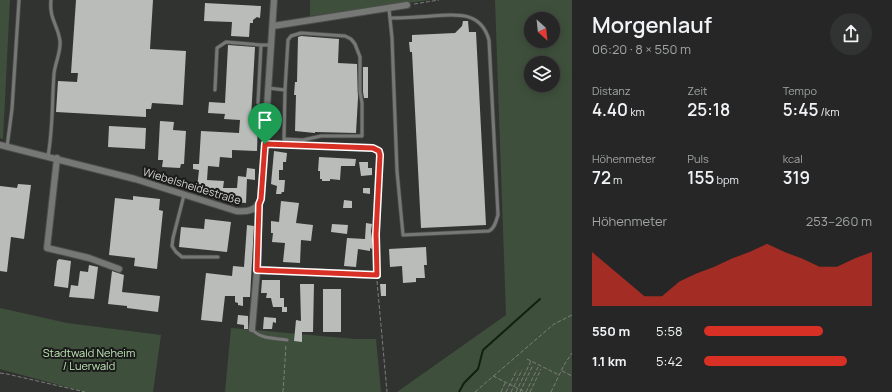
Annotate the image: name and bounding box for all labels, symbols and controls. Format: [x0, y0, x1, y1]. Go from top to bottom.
text: Morgenlauf [592, 10, 712, 40]
north arrow [524, 12, 560, 48]
map controls [524, 12, 560, 92]
button: share [830, 13, 872, 55]
text: 06:20 · 8 × 550 m [592, 40, 691, 58]
button: layers [524, 56, 560, 92]
text: Distanz [592, 83, 631, 98]
text: Zeit [687, 83, 708, 98]
text: Tempo [783, 83, 817, 98]
text: 4.40 [592, 98, 628, 121]
text: 25:18 [687, 98, 730, 121]
text: 5:45 [783, 98, 818, 121]
pin [248, 103, 282, 144]
text: km [628, 104, 645, 119]
text: /km [818, 104, 840, 119]
icon: arrive [254, 109, 276, 131]
text: Höhenmeter [592, 151, 656, 166]
text: Puls [687, 151, 709, 166]
text: kcal [783, 151, 803, 166]
street label: Wiebelsheidestraße [141, 163, 244, 208]
text: 72 [592, 166, 611, 189]
text: 155 [687, 166, 714, 189]
text: 319 [783, 166, 810, 189]
text: m [611, 172, 622, 187]
text: bpm [714, 172, 739, 187]
text: Höhenmeter [592, 212, 667, 230]
text: 253–260 m [806, 212, 872, 230]
text: 550 m [592, 322, 630, 340]
text: 5:58 [656, 322, 682, 340]
park label: Stadtwald Neheim / Luerwald [43, 345, 135, 373]
text: 1.1 km [592, 352, 627, 370]
text: 5:42 [656, 352, 682, 370]

